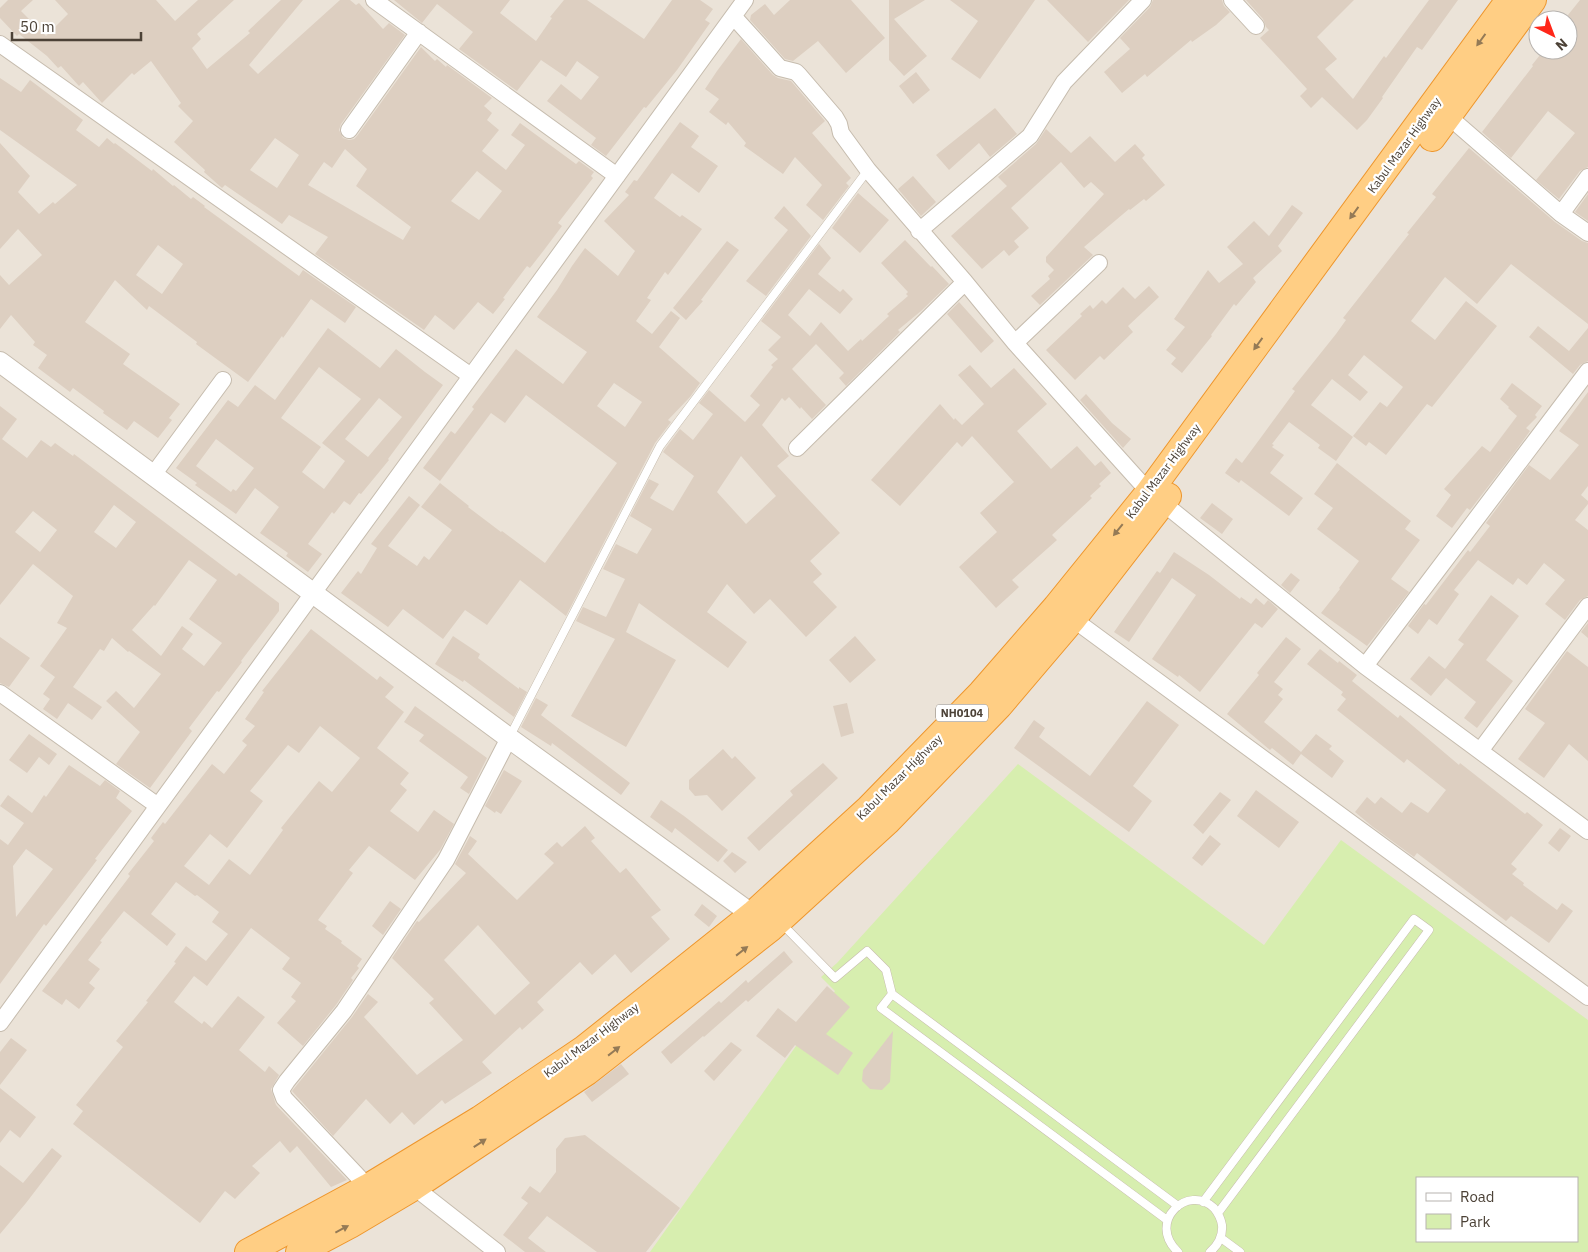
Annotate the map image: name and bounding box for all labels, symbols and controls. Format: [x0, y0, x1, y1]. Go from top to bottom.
scale bar [12, 10, 141, 42]
north arrow [1528, 10, 1578, 60]
text: 50 m [20, 17, 55, 36]
one-way arrow [1476, 33, 1486, 46]
text: N [1552, 35, 1571, 55]
street label: Kabul Mazar Highway [1364, 94, 1444, 196]
one-way arrow [1349, 206, 1359, 220]
one-way arrow [1252, 337, 1263, 350]
street label: Kabul Mazar Highway [1122, 421, 1204, 521]
one-way arrow [1113, 523, 1124, 536]
road number: NH0104 [936, 704, 988, 721]
street label: Kabul Mazar Highway [853, 731, 945, 823]
one-way arrow [735, 946, 748, 957]
street label: Kabul Mazar Highway [541, 999, 641, 1081]
one-way arrow [607, 1046, 620, 1057]
one-way arrow [474, 1139, 487, 1148]
legend [1416, 1177, 1578, 1242]
text: Road [1460, 1187, 1495, 1206]
text: Park [1460, 1212, 1490, 1231]
one-way arrow [335, 1225, 349, 1233]

